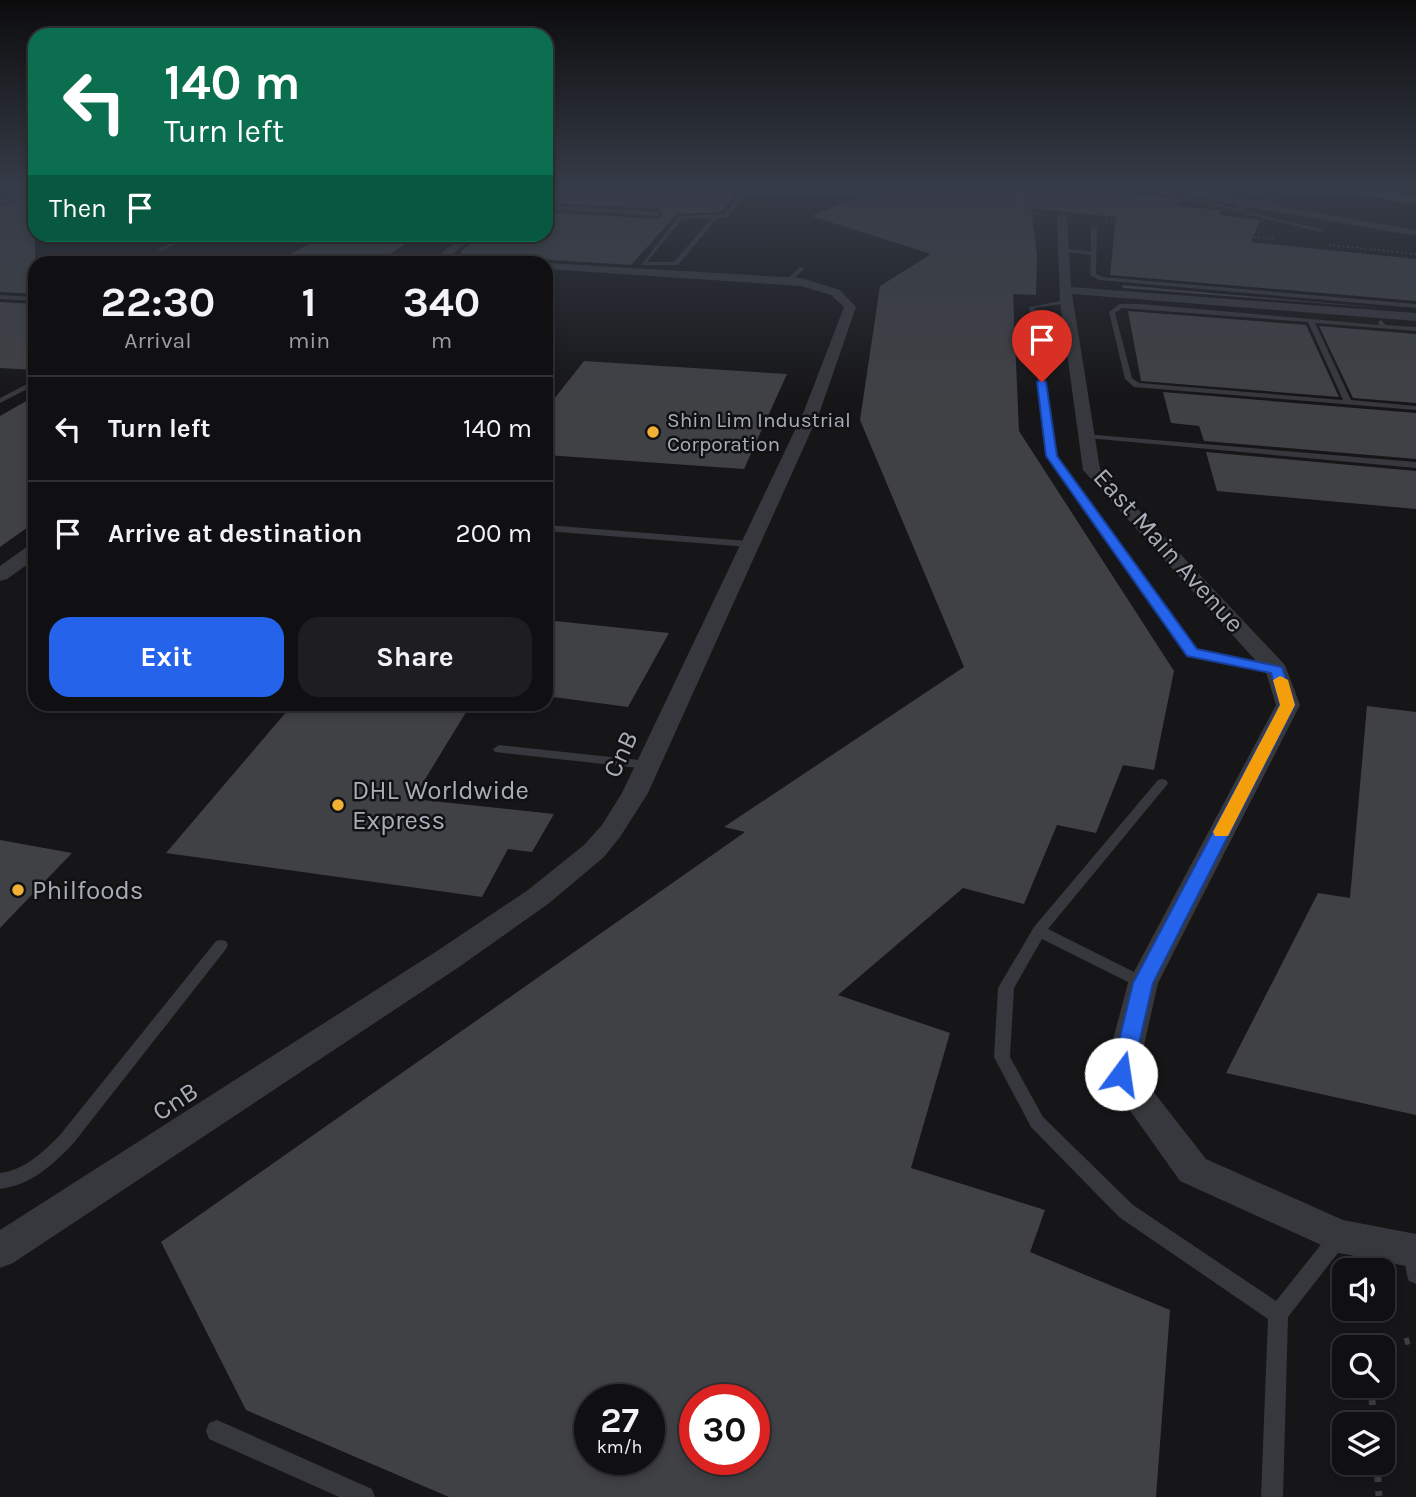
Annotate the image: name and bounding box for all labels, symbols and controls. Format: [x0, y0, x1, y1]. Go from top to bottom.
text: 140 m [164, 54, 301, 111]
icon: left [49, 56, 140, 147]
text: Turn left [164, 113, 284, 150]
icon: arrive [121, 189, 159, 227]
text: Then [49, 193, 107, 224]
text: 22:30 [101, 277, 215, 327]
text: 1 [302, 277, 317, 327]
text: 340 [403, 277, 480, 327]
pin [1012, 310, 1072, 382]
icon: arrive [1023, 321, 1061, 359]
text: Arrival [124, 327, 192, 354]
text: min [288, 327, 330, 354]
text: m [431, 327, 452, 354]
place label: Shin Lim Industrial Corporation [667, 408, 851, 456]
icon: left [49, 410, 87, 448]
text: Turn left [108, 413, 210, 444]
text: 140 m [463, 413, 532, 444]
marker: Shin Lim Industrial Corporation [645, 424, 661, 440]
street label: East Main Avenue [1087, 462, 1250, 639]
icon: arrive [49, 515, 87, 553]
text: Arrive at destination [108, 518, 362, 549]
text: 200 m [456, 518, 532, 549]
button: Exit [49, 617, 284, 697]
button: Share [298, 617, 532, 697]
street label: CnB [596, 726, 645, 782]
place label: DHL Worldwide Express [352, 775, 529, 836]
marker: DHL Worldwide Express [330, 797, 346, 813]
place label: Philfoods [32, 875, 144, 906]
marker: Philfoods [10, 882, 26, 898]
position arrow [1084, 1037, 1158, 1111]
street label: CnB [147, 1075, 204, 1127]
map controls [1332, 1258, 1395, 1475]
button: sound [1332, 1258, 1395, 1321]
button: search [1332, 1335, 1395, 1398]
speed limit sign: 30 [679, 1384, 770, 1475]
text: 27 [600, 1400, 639, 1441]
button: layers [1332, 1412, 1395, 1475]
text: km/h [597, 1436, 642, 1458]

